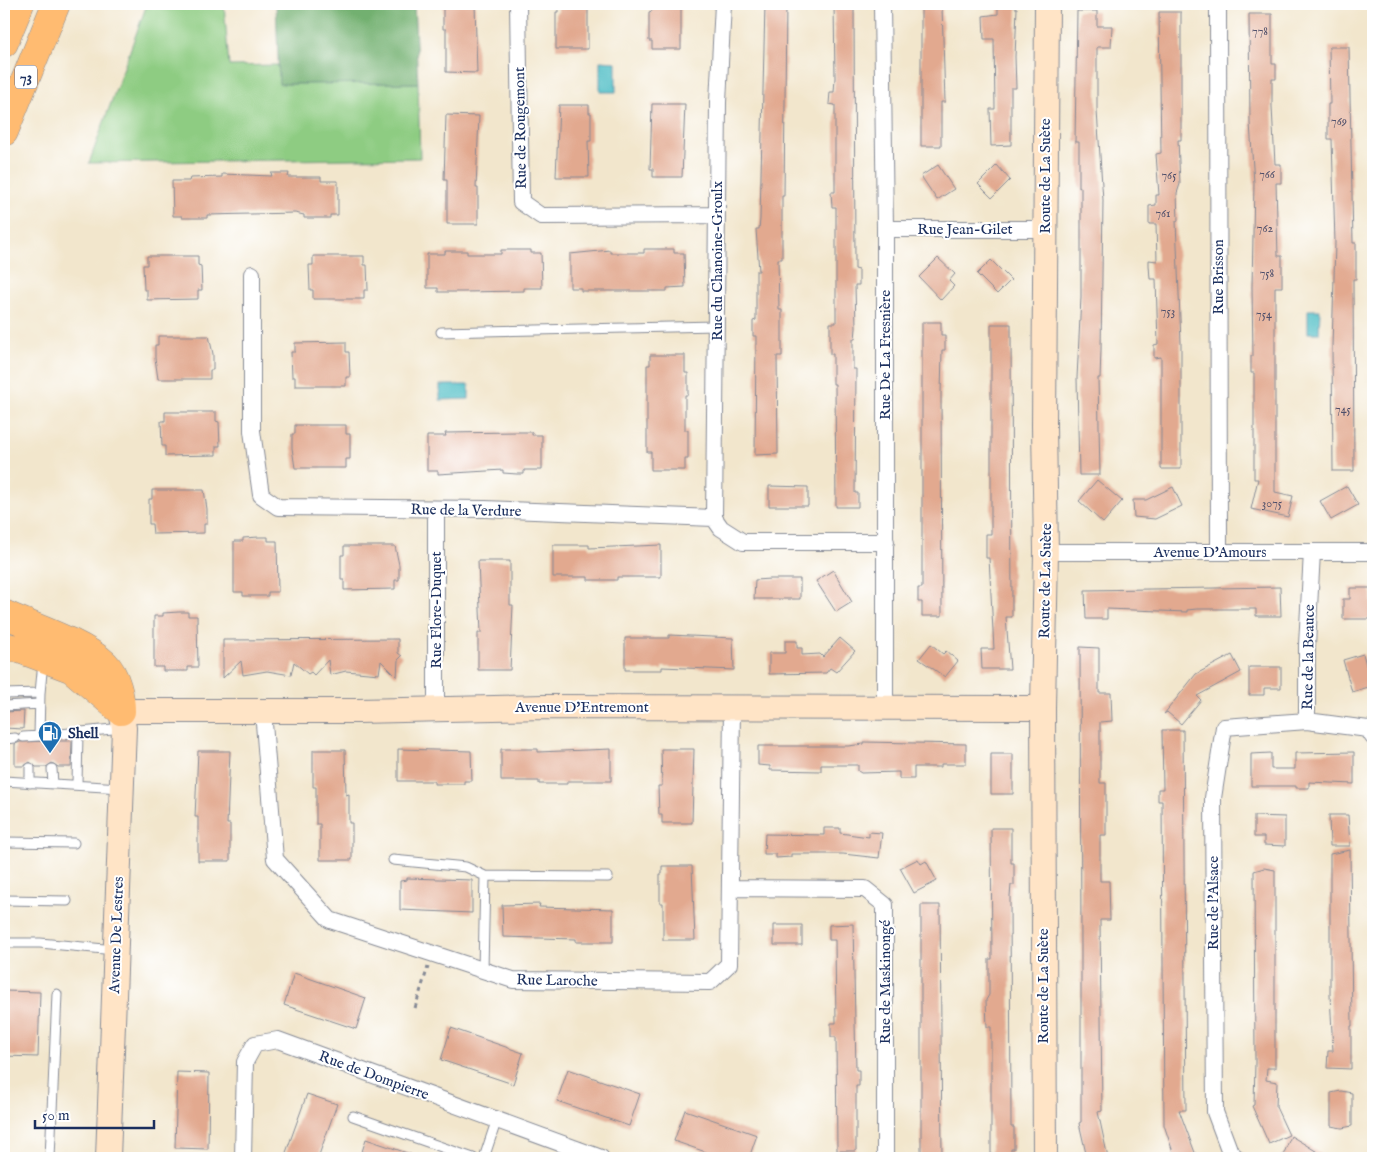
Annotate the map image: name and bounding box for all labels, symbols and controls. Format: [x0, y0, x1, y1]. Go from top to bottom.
house number: 778 [1252, 24, 1268, 39]
road number: 73 [15, 66, 37, 88]
street label: Rue de Rougemont [510, 67, 531, 189]
house number: 769 [1331, 114, 1347, 129]
street label: Route de La Suète [1036, 118, 1055, 234]
house number: 766 [1259, 167, 1276, 182]
house number: 765 [1161, 168, 1177, 183]
street label: Rue du Chanoine-Groulx [708, 180, 727, 341]
house number: 761 [1155, 206, 1171, 221]
street label: Rue Jean-Gilet [917, 220, 1013, 239]
house number: 762 [1257, 221, 1274, 236]
street label: Rue Brisson [1209, 239, 1228, 315]
house number: 758 [1260, 266, 1275, 281]
street label: Rue De La Fresnière [876, 290, 895, 420]
house number: 753 [1161, 304, 1175, 319]
house number: 754 [1256, 307, 1272, 322]
house number: 745 [1335, 402, 1352, 417]
house number: 3075 [1262, 496, 1283, 511]
street label: Rue de la Verdure [410, 500, 522, 521]
street label: Route de La Suète [1035, 523, 1056, 639]
street label: Avenue D'Amours [1153, 543, 1266, 562]
street label: Rue Flore-Duquet [427, 551, 446, 669]
street label: Rue de la Beauce [1298, 604, 1319, 710]
street label: Avenue D'Entremont [514, 698, 649, 717]
fuel station icon: Shell [37, 720, 63, 754]
place label: Shell [68, 724, 100, 743]
street label: Rue de l'Alsace [1204, 856, 1223, 950]
street label: Avenue De Lestres [105, 876, 128, 995]
street label: Rue de Maskinongé [876, 920, 895, 1044]
street label: Route de La Suète [1034, 928, 1053, 1044]
street label: Rue Laroche [516, 970, 598, 991]
street label: Rue de Dompierre [316, 1047, 432, 1104]
scale bar [35, 1097, 154, 1129]
text: 50 m [42, 1106, 70, 1125]

